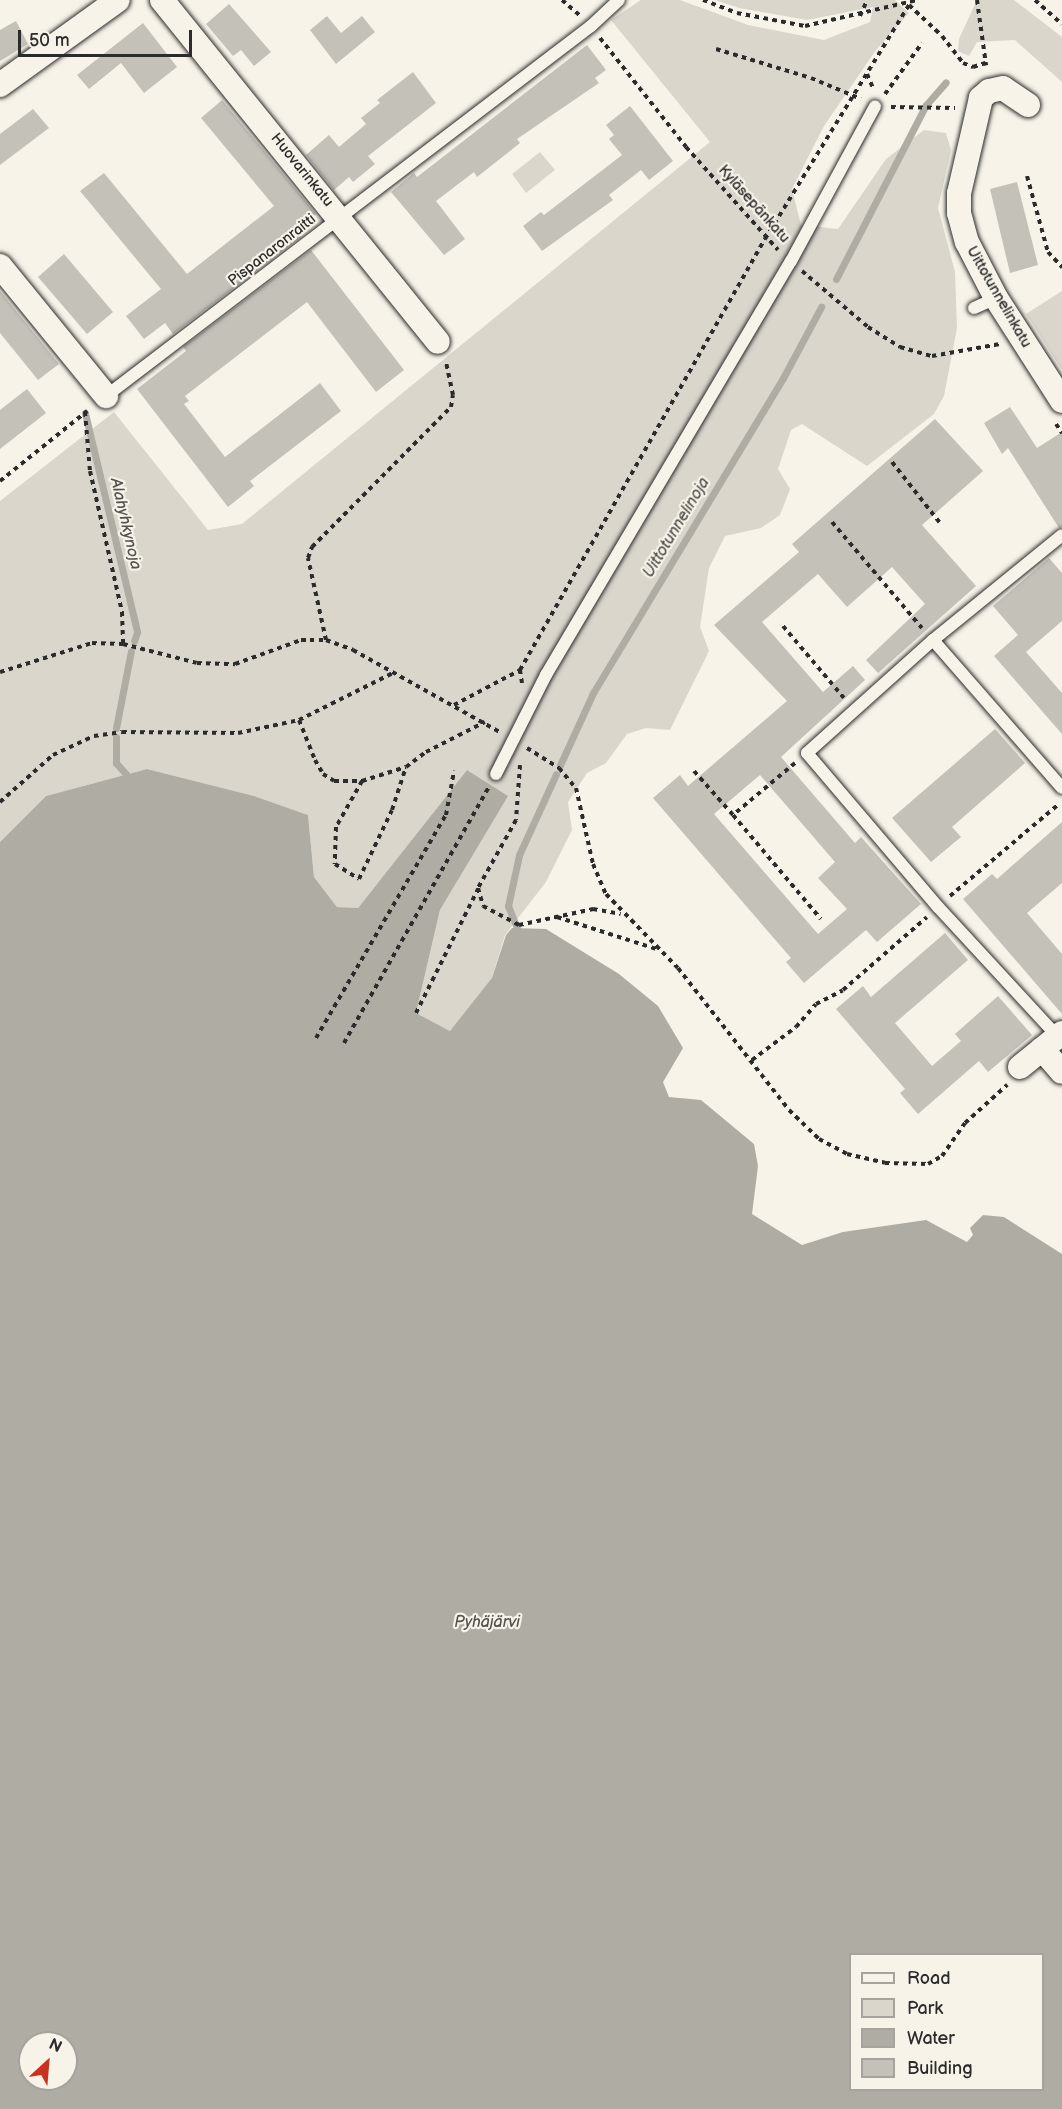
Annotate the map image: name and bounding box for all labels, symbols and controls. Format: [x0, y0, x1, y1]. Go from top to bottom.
scale bar [21, 18, 195, 56]
text: 50 m [29, 30, 70, 51]
street label: Huovarinkatu [267, 130, 337, 210]
street label: Kyläsepänkatu [714, 161, 794, 247]
street label: Pispanaronraitti [225, 210, 319, 290]
street label: Uittotunnelinkatu [963, 243, 1035, 351]
water label: Uittotunnelinoja [640, 475, 714, 581]
water label: Alahyhkynoja [105, 476, 145, 572]
water label: Pyhäjärvi [454, 1613, 520, 1633]
legend [849, 1953, 1044, 2091]
text: Road [907, 1968, 951, 1989]
text: Park [907, 1998, 943, 2019]
text: Water [907, 2028, 955, 2049]
north arrow [18, 2031, 78, 2091]
text: N [46, 2035, 65, 2057]
text: Building [907, 2058, 973, 2079]

